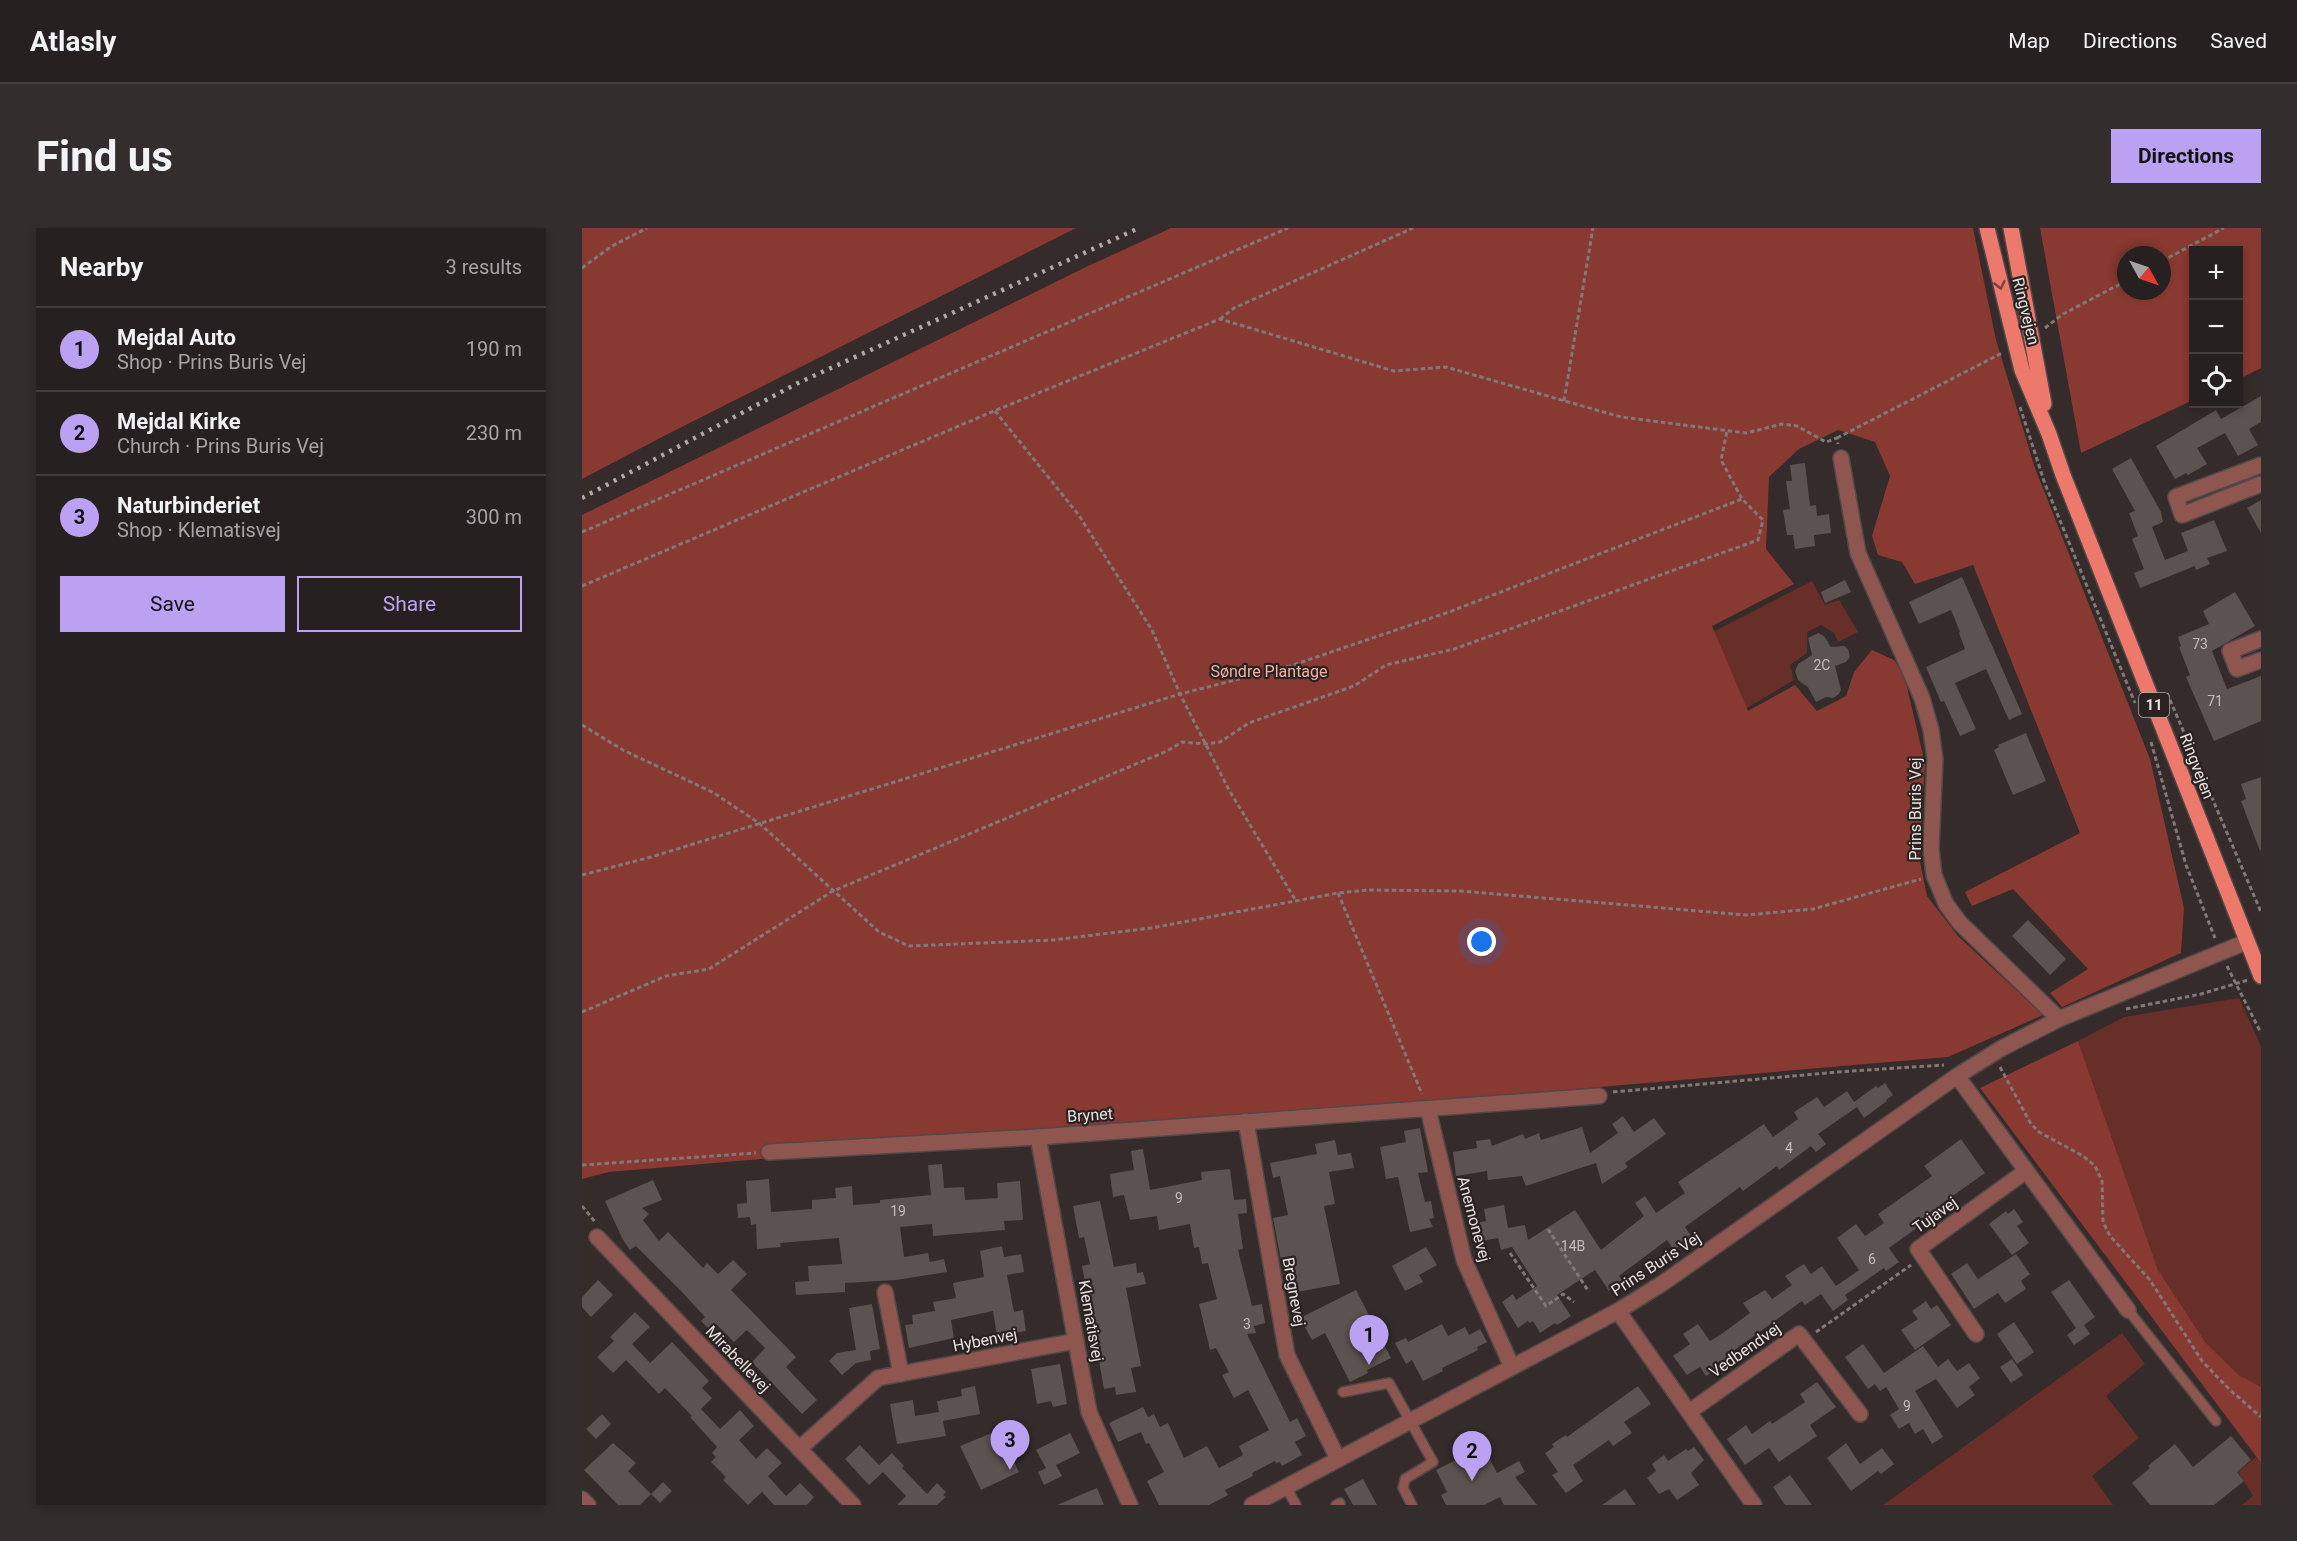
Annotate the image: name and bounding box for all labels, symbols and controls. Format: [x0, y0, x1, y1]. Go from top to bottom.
text: Atlasly [30, 25, 116, 58]
text: Map [2008, 29, 2050, 53]
text: Directions [2083, 29, 2177, 53]
text: Saved [2210, 29, 2267, 53]
button: Directions [2111, 129, 2261, 183]
text: Find us [36, 132, 173, 181]
north arrow [2117, 246, 2171, 300]
map controls [2189, 246, 2243, 408]
button: + [2189, 246, 2243, 300]
text: Nearby [60, 252, 143, 282]
text: 3 results [446, 255, 522, 279]
street label: Ringvejen [2008, 275, 2044, 347]
one-way arrow [1993, 280, 2006, 290]
button: − [2189, 300, 2243, 354]
text: Mejdal Auto [117, 325, 236, 350]
text: 1 [74, 337, 85, 361]
text: 190 m [466, 337, 522, 361]
text: Shop · Prins Buris Vej [117, 350, 306, 374]
button: locate [2189, 354, 2243, 408]
text: Mejdal Kirke [117, 409, 241, 434]
text: 2 [74, 421, 85, 445]
text: 230 m [466, 421, 522, 445]
text: Church · Prins Buris Vej [117, 434, 324, 458]
text: Naturbinderiet [117, 493, 260, 518]
text: 3 [74, 505, 85, 529]
text: 300 m [466, 505, 522, 529]
text: Shop · Klematisvej [117, 518, 281, 542]
button: Save [60, 576, 285, 632]
button: Share [297, 576, 522, 632]
house number: 73 [2192, 636, 2208, 652]
house number: 2C [1814, 657, 1830, 673]
park label: Søndre Plantage [1210, 662, 1328, 681]
road number: 11 [2139, 693, 2169, 717]
house number: 71 [2207, 693, 2223, 709]
street label: Ringvejen [2176, 730, 2218, 802]
street label: Prins Buris Vej [1906, 758, 1925, 860]
your location [1467, 927, 1496, 956]
street label: Brynet [1067, 1104, 1113, 1126]
house number: 4 [1785, 1140, 1793, 1156]
street label: Anemonevej [1453, 1174, 1495, 1264]
house number: 9 [1175, 1190, 1183, 1206]
street label: Tujavej [1909, 1193, 1961, 1237]
house number: 19 [890, 1203, 906, 1219]
street label: Prins Buris Vej [1608, 1228, 1704, 1300]
house number: 14B [1561, 1238, 1585, 1254]
house number: 6 [1868, 1251, 1876, 1267]
street label: Bregnevej [1279, 1256, 1309, 1328]
street label: Klematisvej [1074, 1279, 1108, 1363]
house number: 3 [1243, 1316, 1251, 1332]
pin: 1 [1350, 1316, 1388, 1365]
street label: Vedbendvej [1706, 1319, 1784, 1381]
street label: Mirabellevej [702, 1322, 774, 1396]
street label: Hybenvej [951, 1324, 1019, 1356]
house number: 9 [1903, 1398, 1911, 1414]
pin: 3 [990, 1420, 1030, 1470]
pin: 2 [1452, 1432, 1492, 1481]

